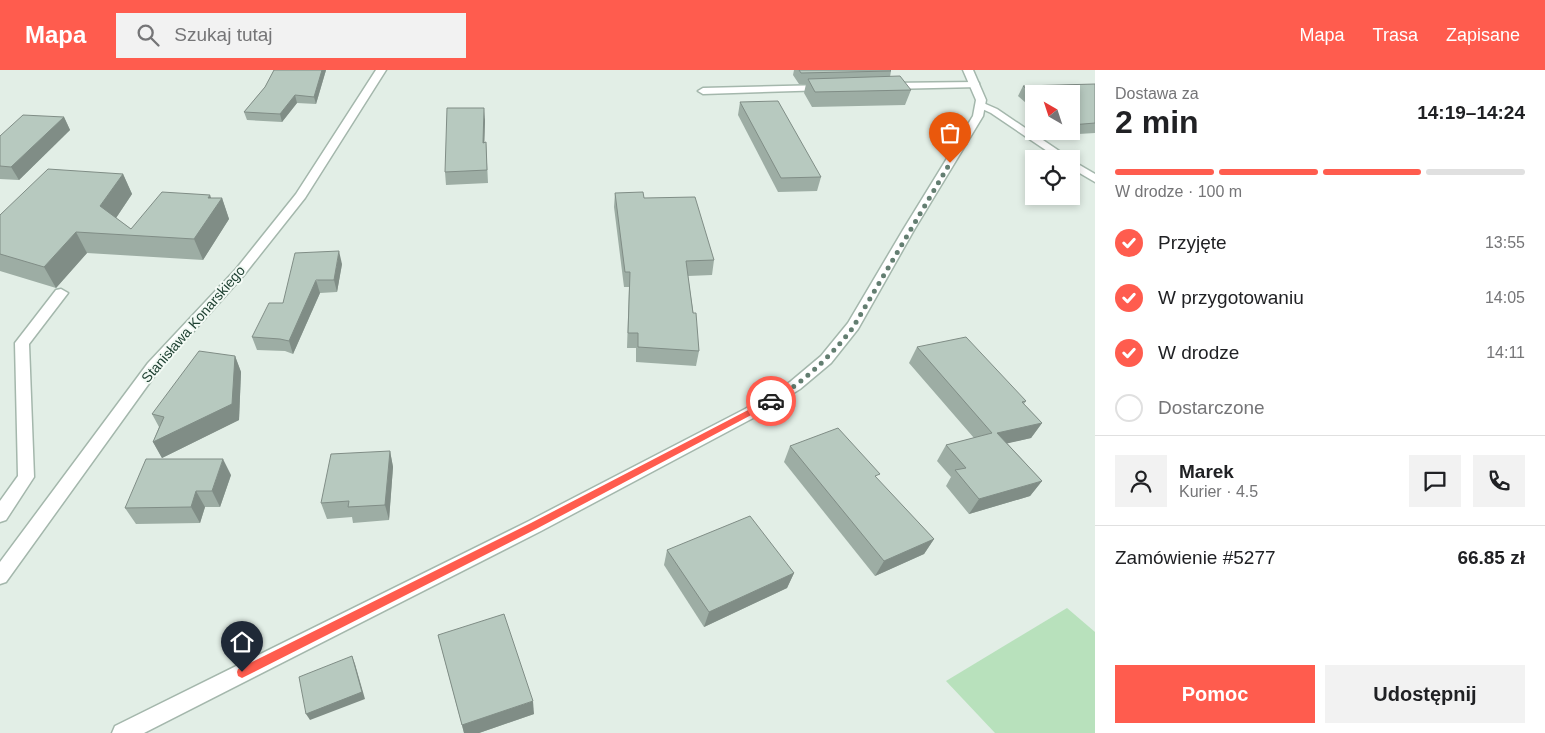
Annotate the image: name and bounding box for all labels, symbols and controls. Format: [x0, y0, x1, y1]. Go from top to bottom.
search box [116, 13, 466, 58]
text: Mapa [25, 21, 86, 48]
icon: search [134, 21, 162, 49]
text: Szukaj tutaj [174, 24, 273, 45]
text: Mapa [1300, 25, 1345, 45]
text: Trasa [1373, 25, 1418, 45]
text: Zapisane [1446, 25, 1520, 45]
north arrow [1025, 85, 1080, 140]
map controls [1025, 85, 1080, 205]
text: Dostawa za [1115, 85, 1199, 102]
text: 14:19–14:24 [1417, 102, 1525, 123]
text: 2 min [1115, 104, 1199, 140]
pin [929, 112, 971, 163]
icon: bag [936, 119, 964, 147]
button: locate [1025, 150, 1080, 205]
text: W drodze · 100 m [1115, 183, 1242, 200]
icon: check [1115, 229, 1143, 257]
text: Przyjęte [1158, 232, 1227, 253]
text: 13:55 [1485, 234, 1525, 251]
street label: Stanisława Konarskiego [138, 262, 248, 386]
icon: check [1115, 284, 1143, 312]
text: W przygotowaniu [1158, 287, 1304, 308]
text: 14:05 [1485, 289, 1525, 306]
icon: check [1115, 339, 1143, 367]
text: W drodze [1158, 342, 1239, 363]
text: 14:11 [1486, 344, 1525, 361]
courier [746, 376, 796, 426]
icon: car [757, 387, 785, 415]
text: Dostarczone [1158, 397, 1265, 418]
button: person [1115, 455, 1167, 507]
button: chat [1409, 455, 1461, 507]
button: phone [1473, 455, 1525, 507]
text: Marek [1179, 461, 1234, 482]
text: Kurier · 4.5 [1179, 483, 1258, 500]
text: Zamówienie #5277 [1115, 547, 1276, 568]
text: 66.85 zł [1457, 547, 1525, 568]
pin [221, 621, 263, 672]
icon: home [228, 628, 256, 656]
button: Pomoc [1115, 665, 1315, 723]
button: Udostępnij [1325, 665, 1525, 723]

